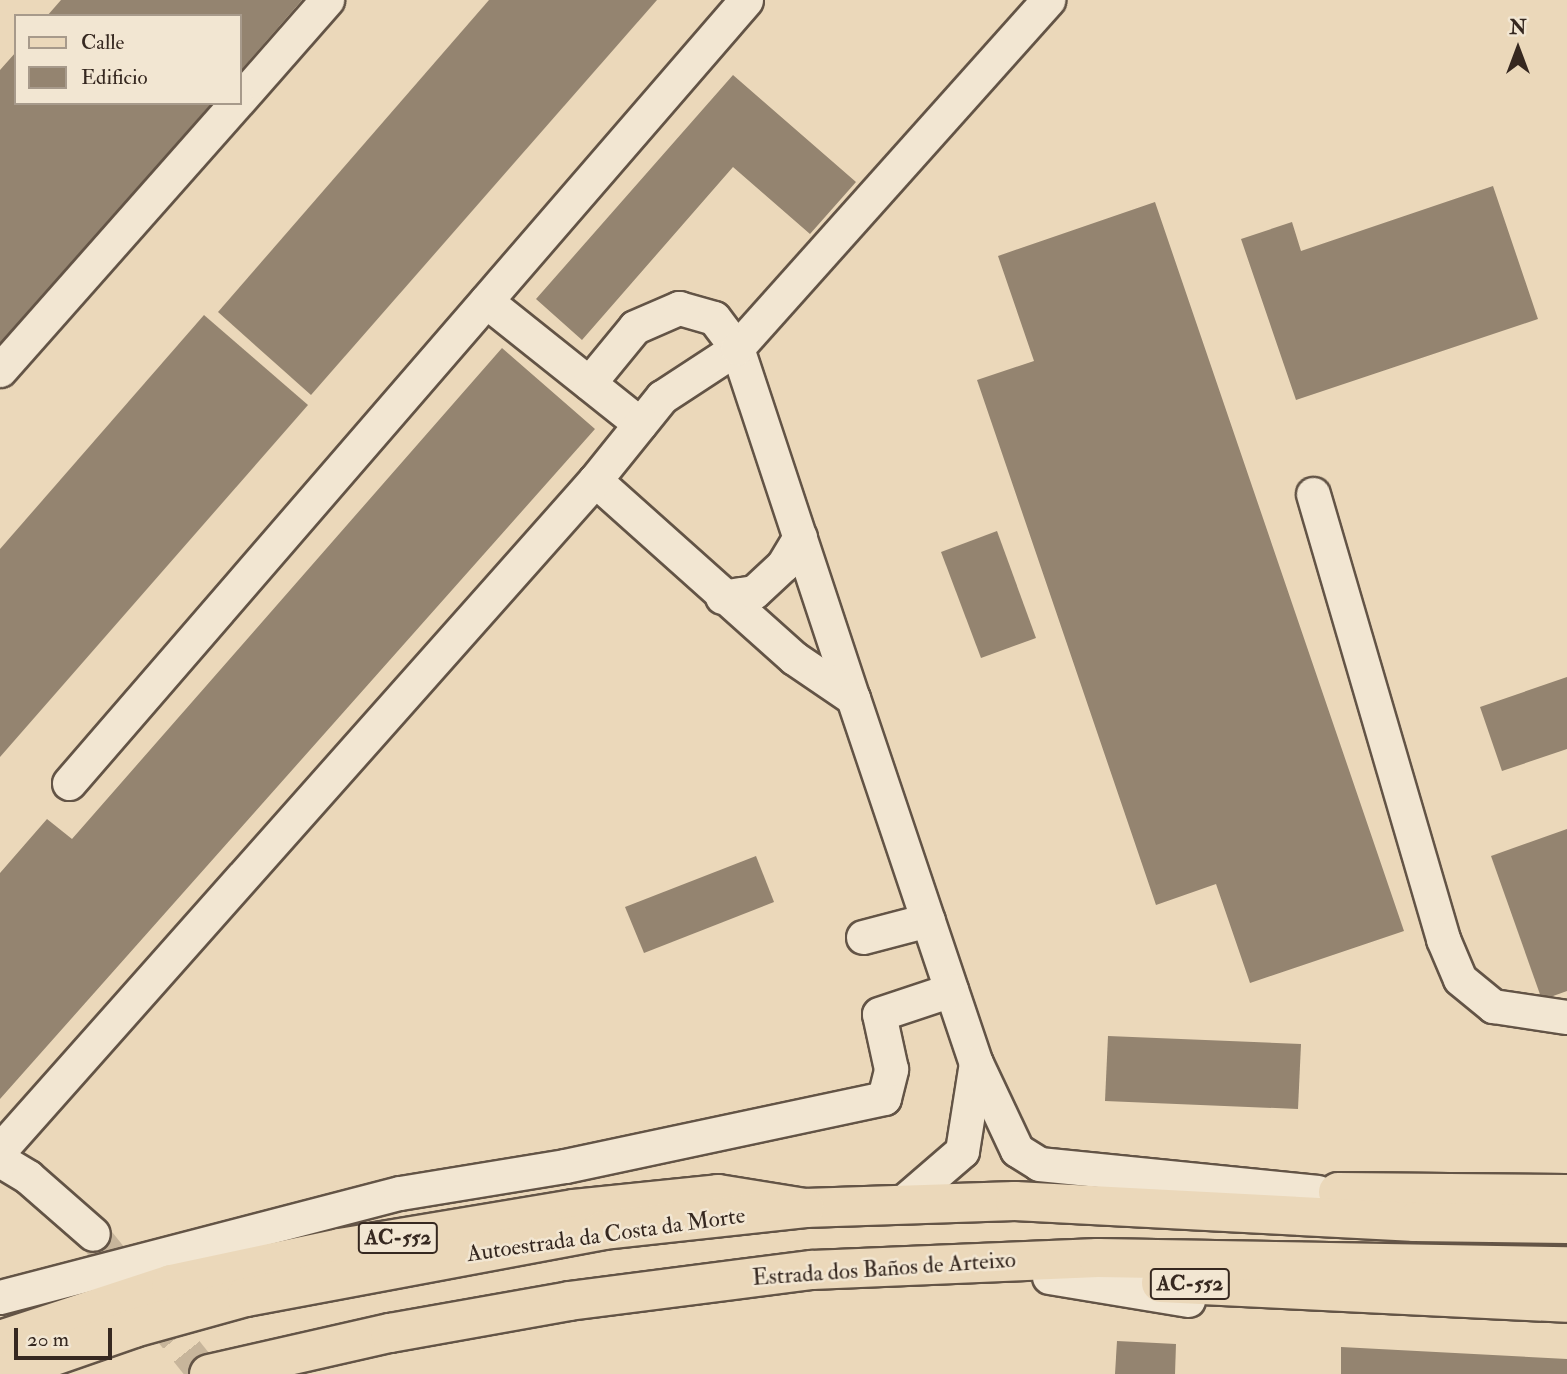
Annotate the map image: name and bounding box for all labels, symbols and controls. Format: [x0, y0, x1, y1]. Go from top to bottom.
legend [14, 14, 242, 105]
north arrow [1483, 14, 1553, 84]
text: N [1509, 16, 1527, 40]
text: Calle [81, 29, 124, 56]
text: Edificio [81, 64, 148, 91]
street label: Autoestrada da Costa da Morte [465, 1202, 747, 1268]
road number: AC-552 [358, 1220, 438, 1256]
street label: Estrada dos Baños de Arteixo [751, 1246, 1017, 1292]
road number: AC-552 [1150, 1266, 1230, 1302]
scale bar [18, 1314, 116, 1358]
text: 20 m [27, 1326, 69, 1353]

